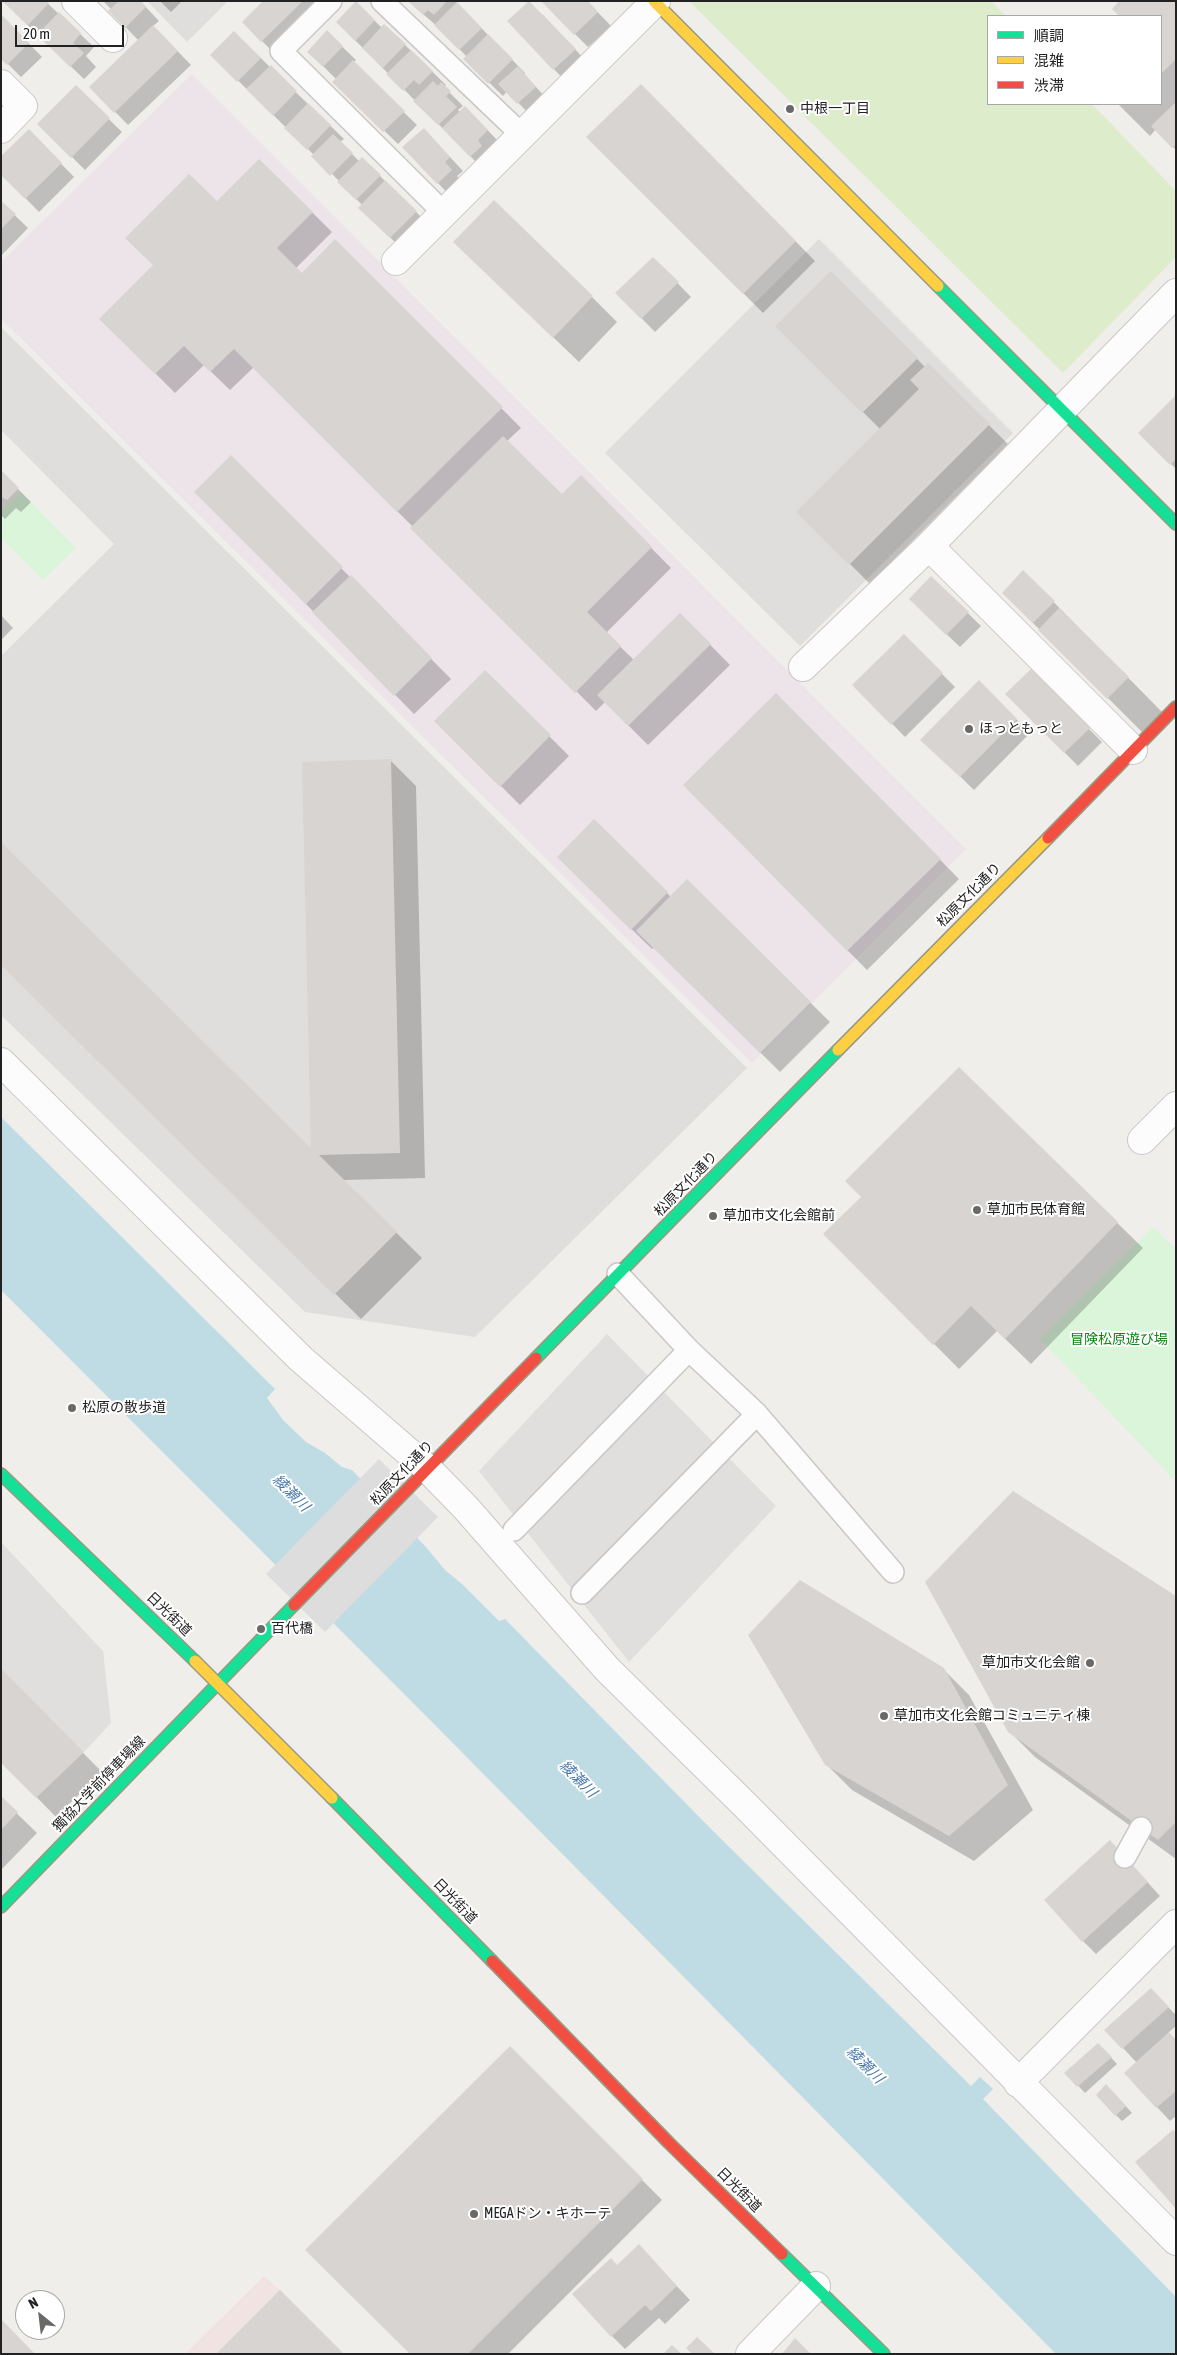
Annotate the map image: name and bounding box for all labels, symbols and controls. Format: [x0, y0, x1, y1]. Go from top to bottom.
scale bar [18, 15, 126, 47]
legend [987, 15, 1162, 105]
text: 20 m [23, 25, 50, 42]
text: 順調 [1034, 27, 1064, 44]
text: 混雑 [1034, 52, 1064, 69]
text: 渋滞 [1034, 77, 1064, 94]
place label: 中根一丁目 [800, 101, 870, 117]
marker: 中根一丁目 [784, 103, 796, 115]
place label: ほっともっと [979, 721, 1063, 737]
marker: ほっともっと [963, 723, 975, 735]
street label: 松原文化通り [933, 859, 1005, 931]
street label: 松原文化通り [651, 1148, 721, 1220]
place label: 草加市民体育館 [987, 1202, 1085, 1218]
marker: 草加市民体育館 [971, 1204, 983, 1216]
place label: 草加市文化会館前 [723, 1208, 835, 1224]
marker: 草加市文化会館前 [707, 1210, 719, 1222]
park label: 冒険松原遊び場 [1070, 1332, 1168, 1348]
place label: 松原の散歩道 [82, 1400, 166, 1416]
marker: 松原の散歩道 [66, 1402, 78, 1414]
street label: 松原文化通り [367, 1437, 437, 1509]
water label: 綾瀬川 [269, 1471, 313, 1515]
street label: 日光街道 [143, 1589, 195, 1639]
place label: 百代橋 [271, 1621, 313, 1637]
marker: 百代橋 [255, 1623, 267, 1635]
place label: 草加市文化会館 [982, 1655, 1080, 1671]
marker: 草加市文化会館 [1084, 1657, 1096, 1669]
place label: 草加市文化会館コミュニティ棟 [894, 1708, 1090, 1724]
marker: 草加市文化会館コミュニティ棟 [878, 1710, 890, 1722]
street label: 獨協大学前停車場線 [49, 1733, 149, 1835]
water label: 綾瀬川 [556, 1757, 600, 1801]
street label: 日光街道 [430, 1875, 480, 1927]
water label: 綾瀬川 [843, 2043, 887, 2087]
street label: 日光街道 [713, 2164, 765, 2216]
place label: MEGAドン・キホーテ [484, 2206, 612, 2222]
marker: MEGAドン・キホーテ [468, 2208, 480, 2220]
north arrow [15, 2290, 65, 2340]
text: N [26, 2294, 41, 2312]

